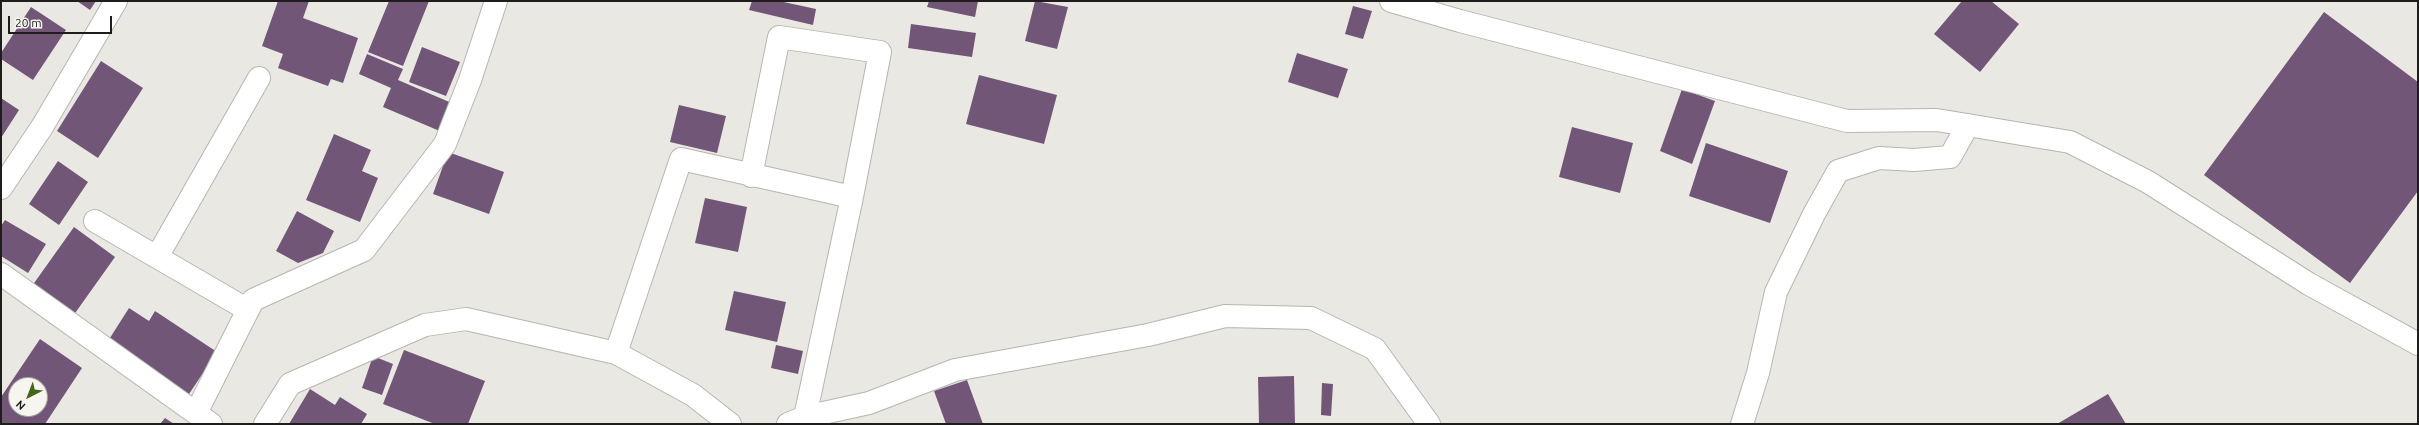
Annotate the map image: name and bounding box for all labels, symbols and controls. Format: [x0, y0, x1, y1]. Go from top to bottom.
scale bar [10, 8, 114, 34]
text: 20 m [15, 16, 42, 29]
north arrow [8, 377, 48, 417]
text: N [14, 398, 28, 412]

